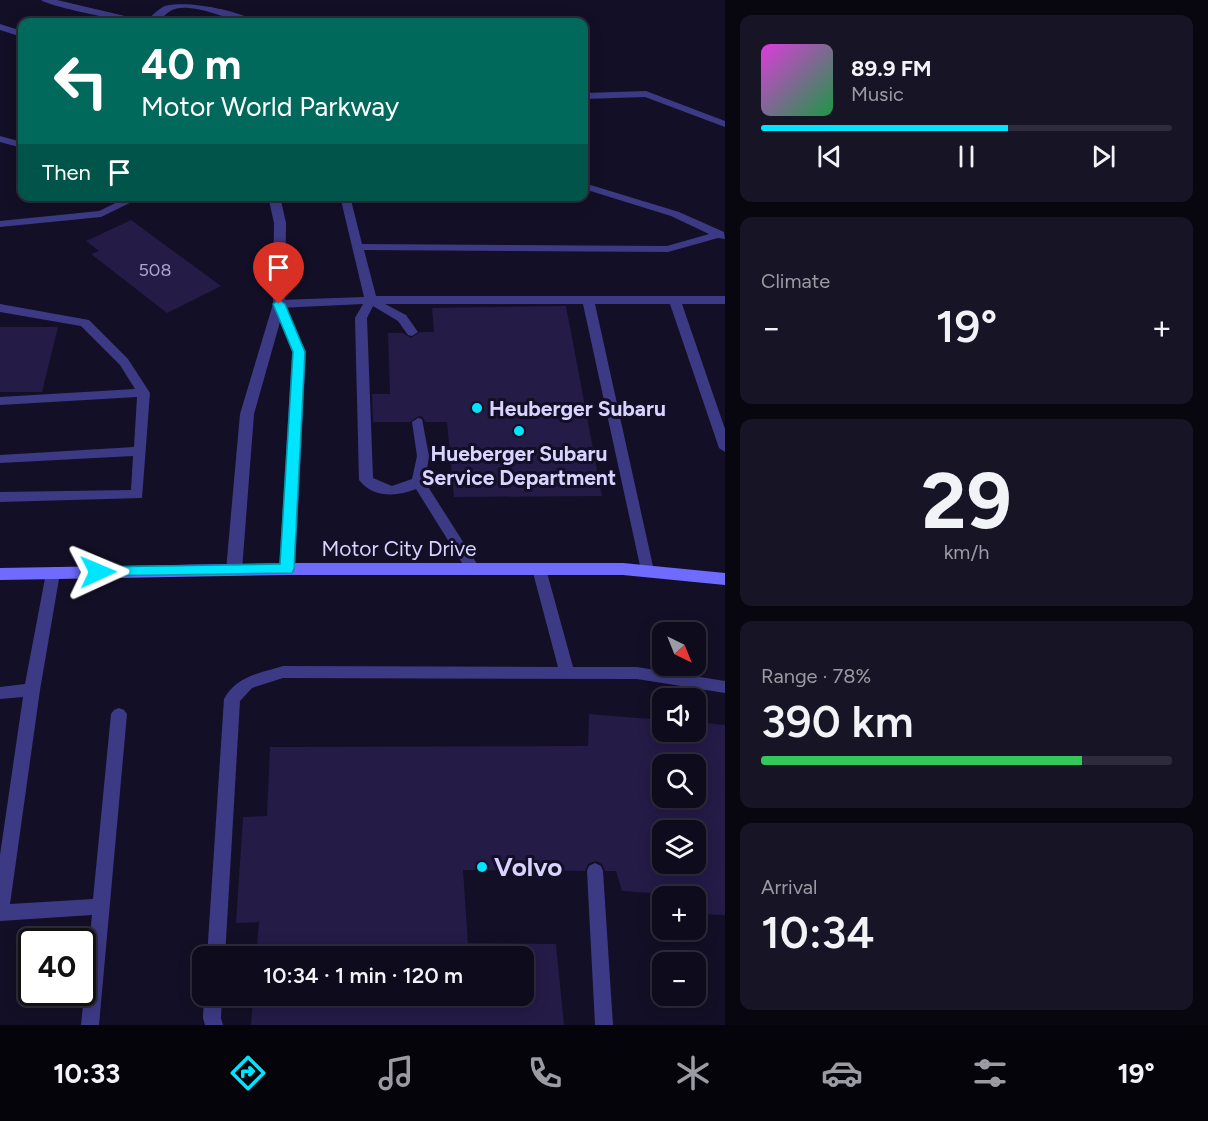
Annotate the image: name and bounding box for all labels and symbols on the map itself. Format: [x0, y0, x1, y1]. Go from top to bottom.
pin [253, 242, 304, 304]
house number: 508 [139, 259, 171, 281]
place label: Heuberger Subaru [489, 396, 666, 421]
marker: Heuberger Subaru [470, 401, 484, 415]
marker: Hueberger Subaru Service Department [512, 424, 526, 438]
place label: Hueberger Subaru Service Department [422, 441, 616, 490]
street label: Motor City Drive [321, 536, 477, 561]
position arrow [66, 540, 130, 604]
north arrow [652, 622, 706, 676]
place label: Volvo [494, 851, 562, 883]
marker: Volvo [475, 860, 489, 874]
speed limit sign: 40 [18, 928, 96, 1006]

